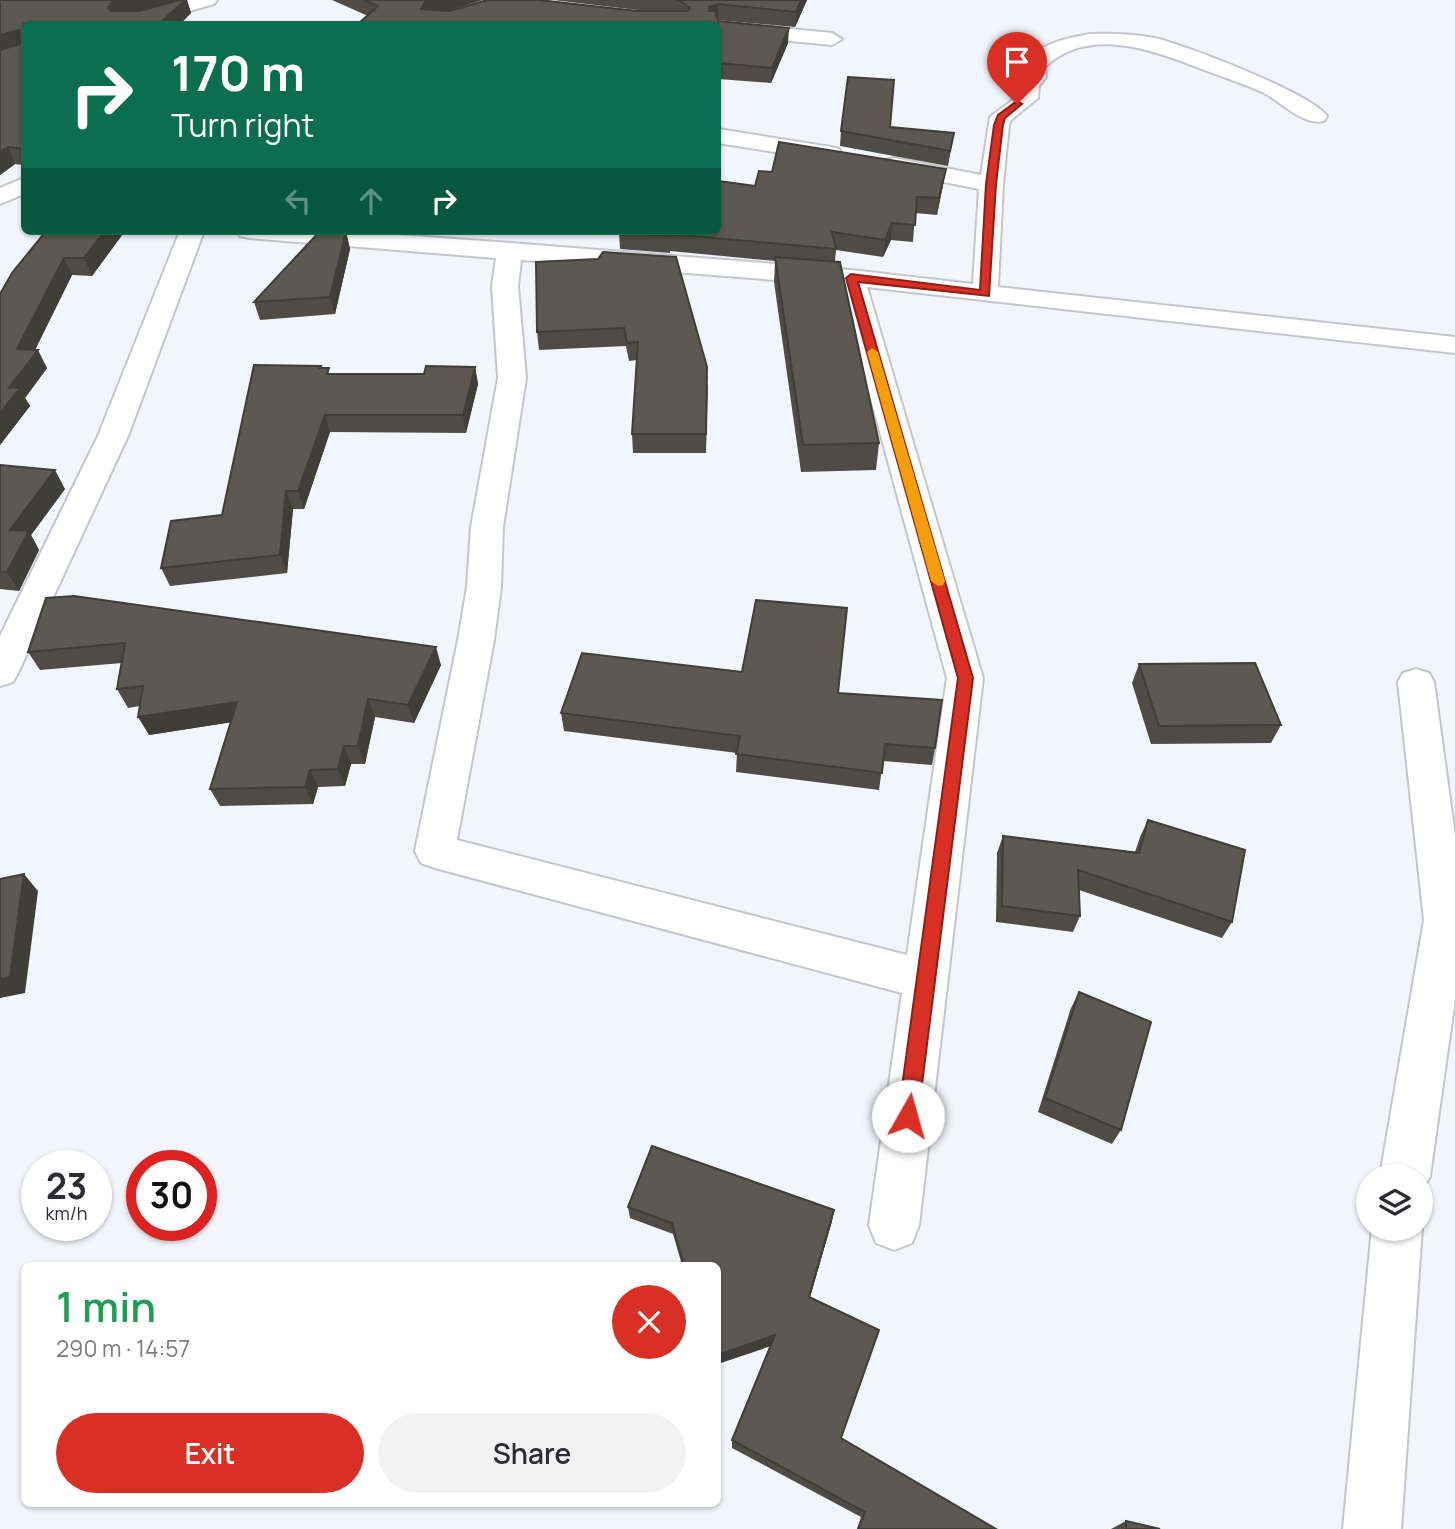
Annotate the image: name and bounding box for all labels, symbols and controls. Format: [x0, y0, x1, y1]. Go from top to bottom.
pin [987, 32, 1047, 104]
text: 170 m [171, 39, 305, 106]
icon: arrive [998, 43, 1036, 81]
icon: right [56, 49, 147, 140]
text: Turn right [171, 103, 314, 147]
icon: left [279, 182, 317, 220]
icon: ahead [352, 182, 390, 220]
icon: right [425, 182, 463, 220]
position arrow [871, 1079, 945, 1153]
speed limit sign: 30 [126, 1150, 217, 1241]
text: 23 [46, 1162, 87, 1210]
map controls [1356, 1164, 1433, 1241]
button: layers [1356, 1164, 1433, 1241]
text: km/h [46, 1201, 87, 1225]
text: 1 min [56, 1277, 156, 1335]
button: close [612, 1285, 686, 1359]
text: 290 m · 14:57 [56, 1332, 190, 1364]
button: Exit [56, 1413, 364, 1493]
button: Share [378, 1413, 686, 1493]

